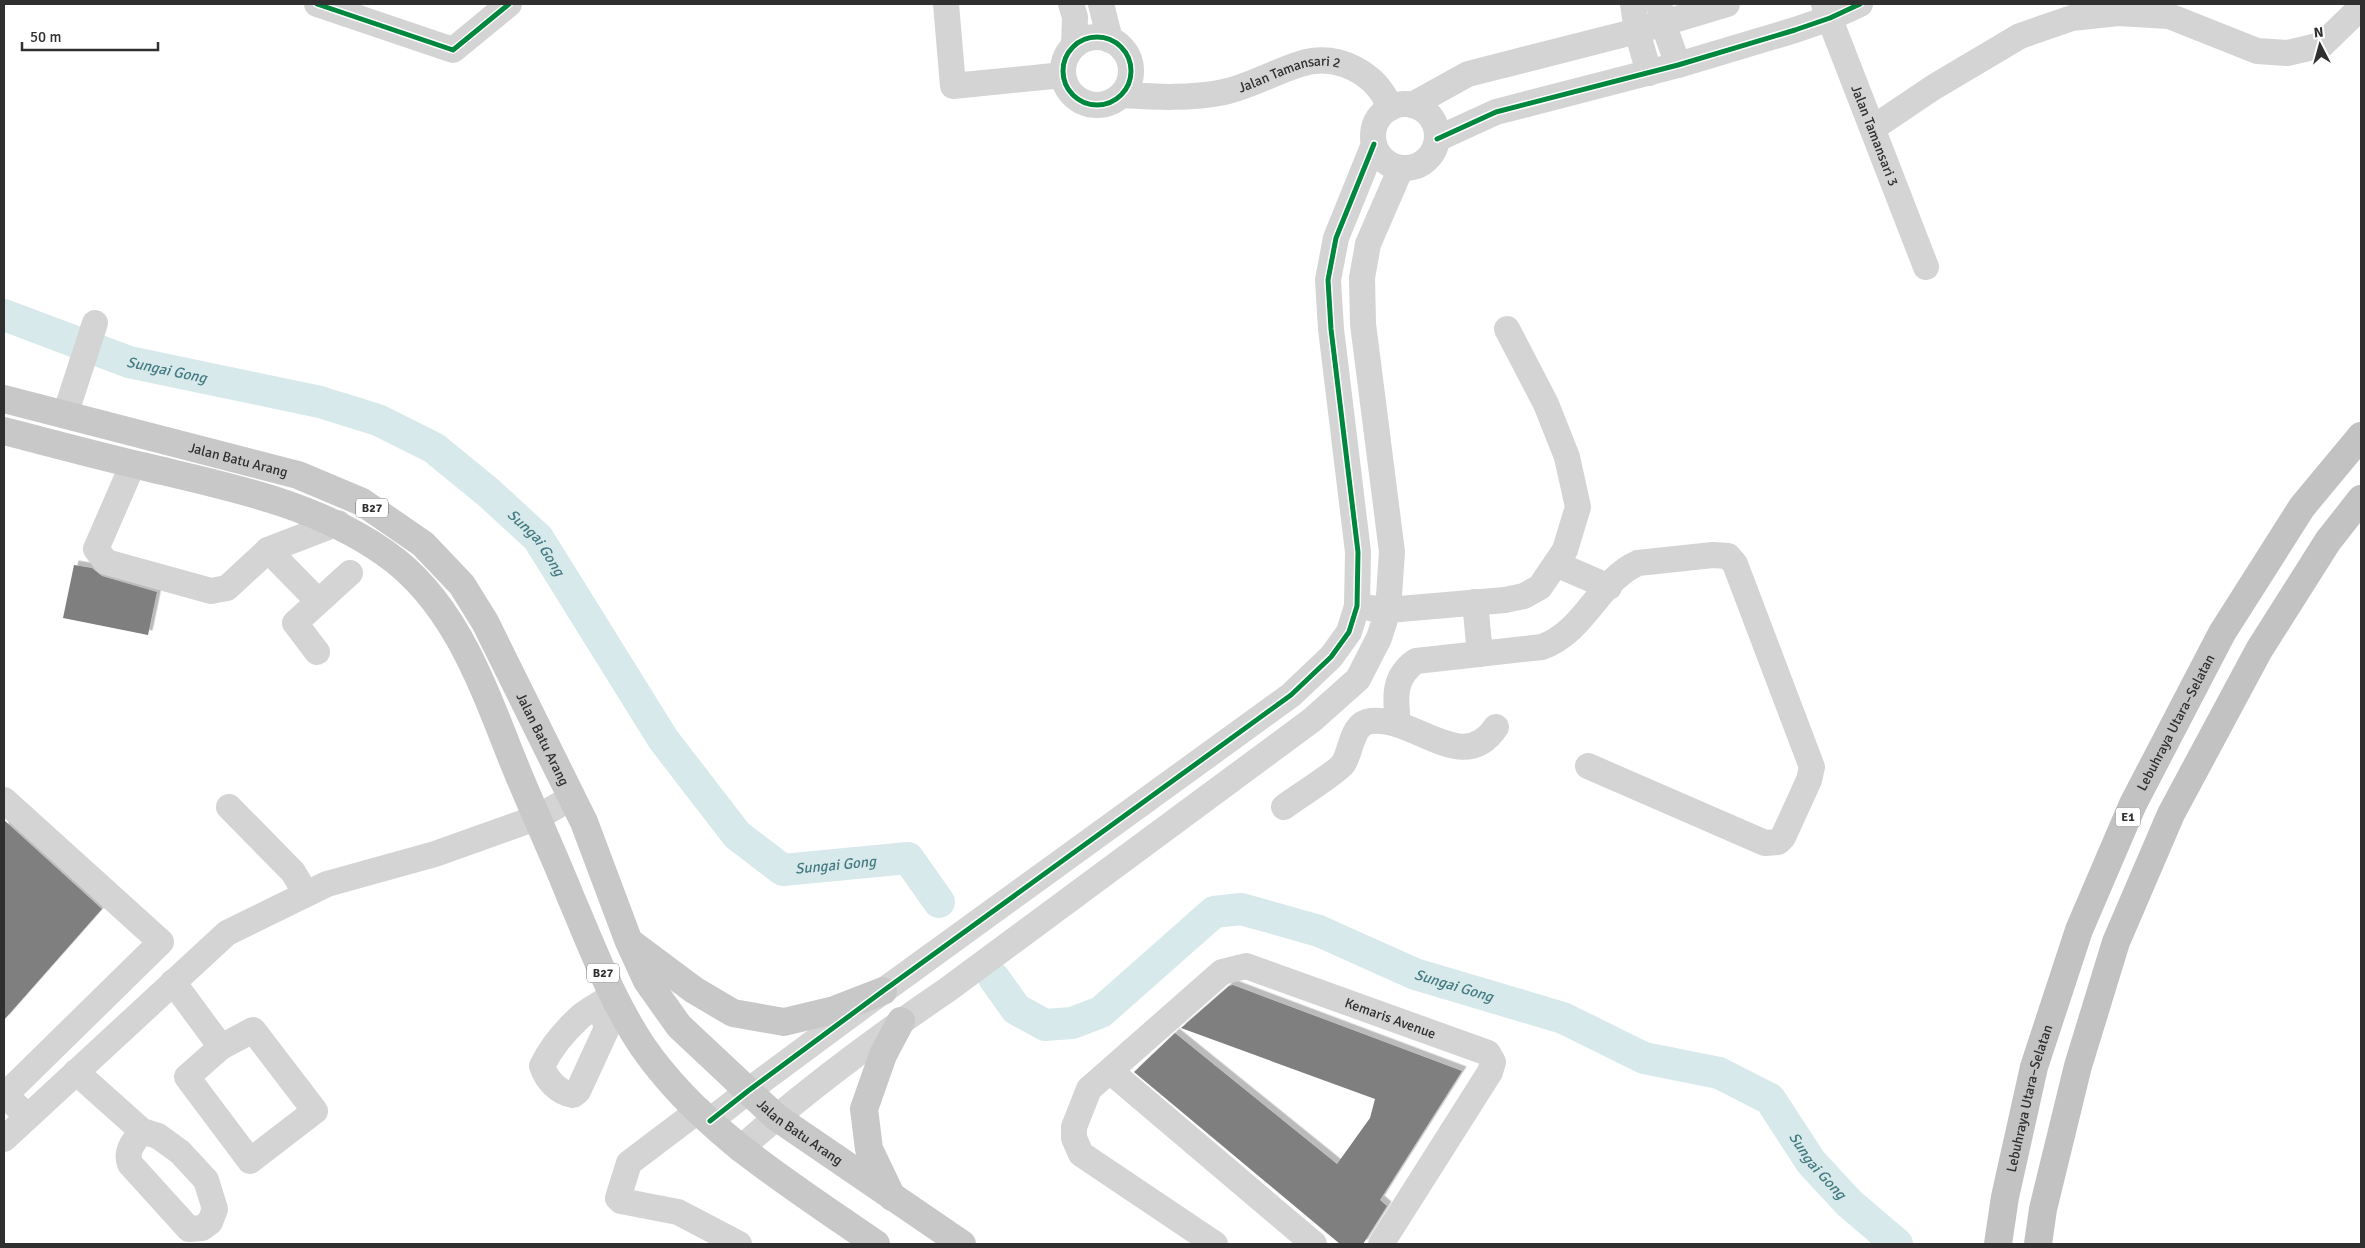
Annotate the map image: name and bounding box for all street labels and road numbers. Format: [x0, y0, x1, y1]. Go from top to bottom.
street label: Jalan Tamansari 2 [1236, 52, 1342, 96]
street label: Jalan Tamansari 3 [1848, 82, 1902, 188]
street label: Jalan Batu Arang [187, 439, 290, 481]
road number: B27 [356, 498, 388, 518]
street label: Lebuhraya Utara–Selatan [2133, 651, 2218, 794]
street label: Jalan Batu Arang [513, 690, 573, 789]
road number: E1 [2116, 808, 2140, 826]
road number: B27 [587, 964, 619, 982]
street label: Kemaris Avenue [1342, 994, 1438, 1042]
street label: Lebuhraya Utara–Selatan [2002, 1022, 2056, 1174]
street label: Jalan Batu Arang [754, 1095, 846, 1169]

